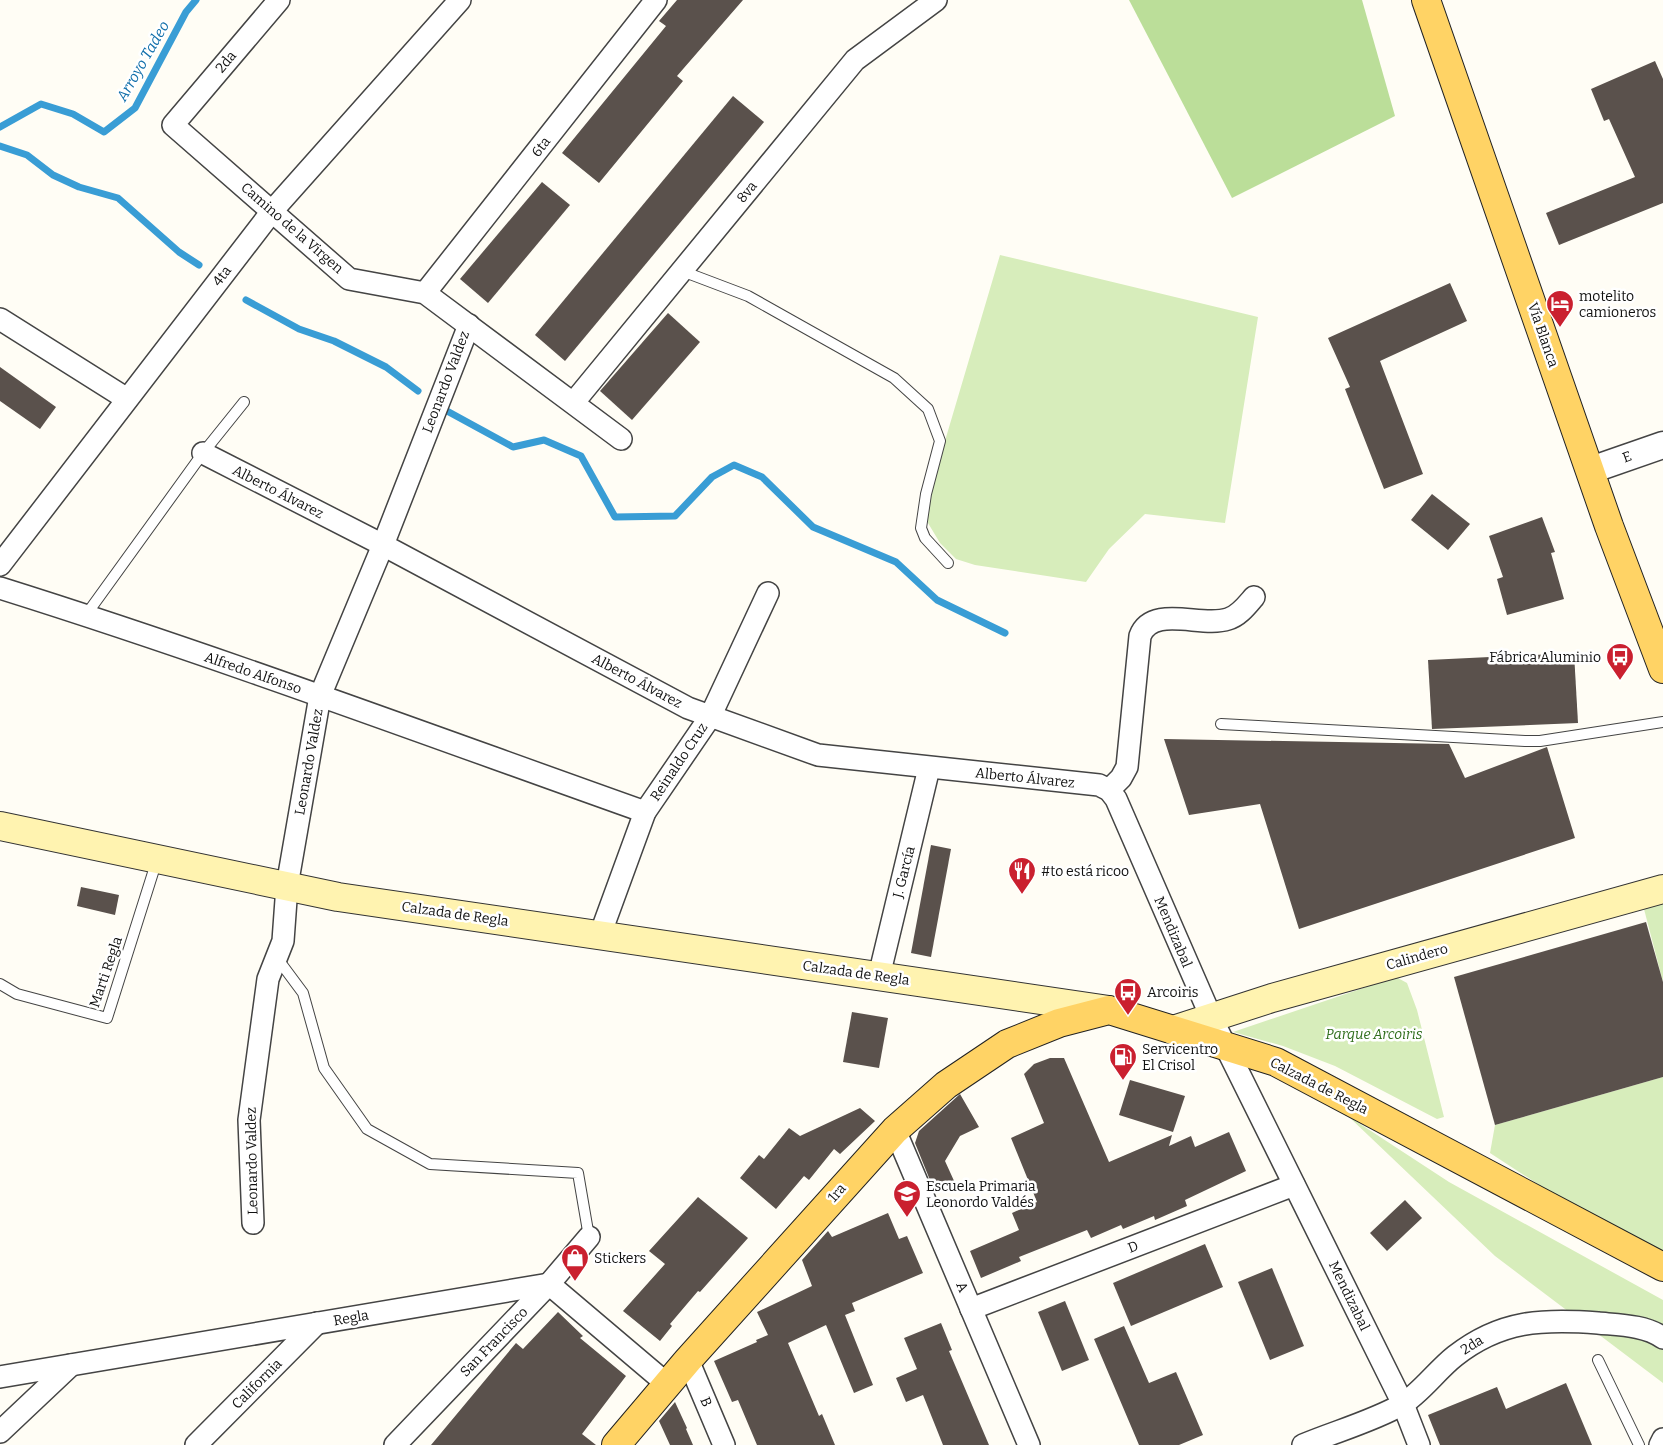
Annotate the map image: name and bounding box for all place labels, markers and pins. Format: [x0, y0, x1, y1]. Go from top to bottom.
place label: motelito camioneros [1579, 288, 1656, 321]
hotel icon: motelito camioneros [1545, 289, 1575, 328]
bus stop icon: Fábrica Aluminio [1605, 642, 1635, 681]
place label: Fábrica Aluminio [1489, 649, 1601, 666]
restaurant icon: #to está ricoo [1007, 856, 1037, 895]
place label: #to está ricoo [1041, 863, 1129, 880]
bus stop icon: Arcoiris [1113, 977, 1143, 1016]
place label: Arcoiris [1147, 984, 1199, 1001]
place label: Servicentro El Crisol [1142, 1041, 1218, 1074]
fuel station icon: Servicentro El Crisol [1108, 1042, 1138, 1081]
place label: Escuela Primaria Leonordo Valdés [926, 1178, 1036, 1211]
school or university icon: Escuela Primaria Leonordo Valdés [892, 1179, 922, 1218]
shop icon: Stickers [560, 1243, 590, 1282]
place label: Stickers [594, 1250, 646, 1267]

